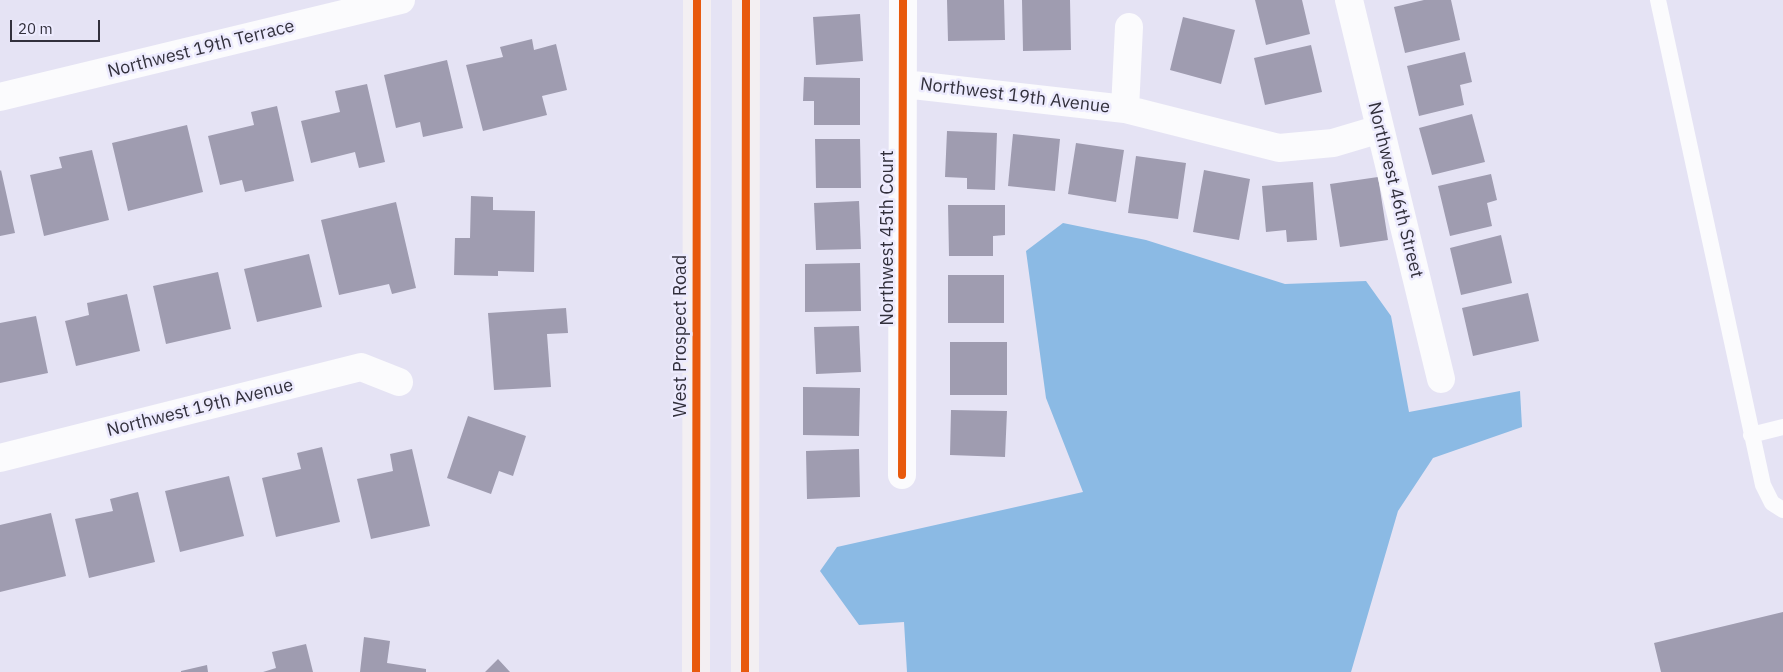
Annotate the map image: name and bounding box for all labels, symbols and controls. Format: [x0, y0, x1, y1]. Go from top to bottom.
scale bar [12, 10, 102, 42]
street label: Northwest 19th Terrace [105, 15, 297, 83]
text: 20 m [18, 19, 53, 38]
street label: Northwest 19th Avenue [919, 74, 1111, 118]
street label: Northwest 46th Street [1363, 100, 1427, 280]
street label: Northwest 45th Court [877, 150, 899, 326]
street label: West Prospect Road [670, 255, 692, 417]
street label: Northwest 19th Avenue [105, 374, 295, 442]

